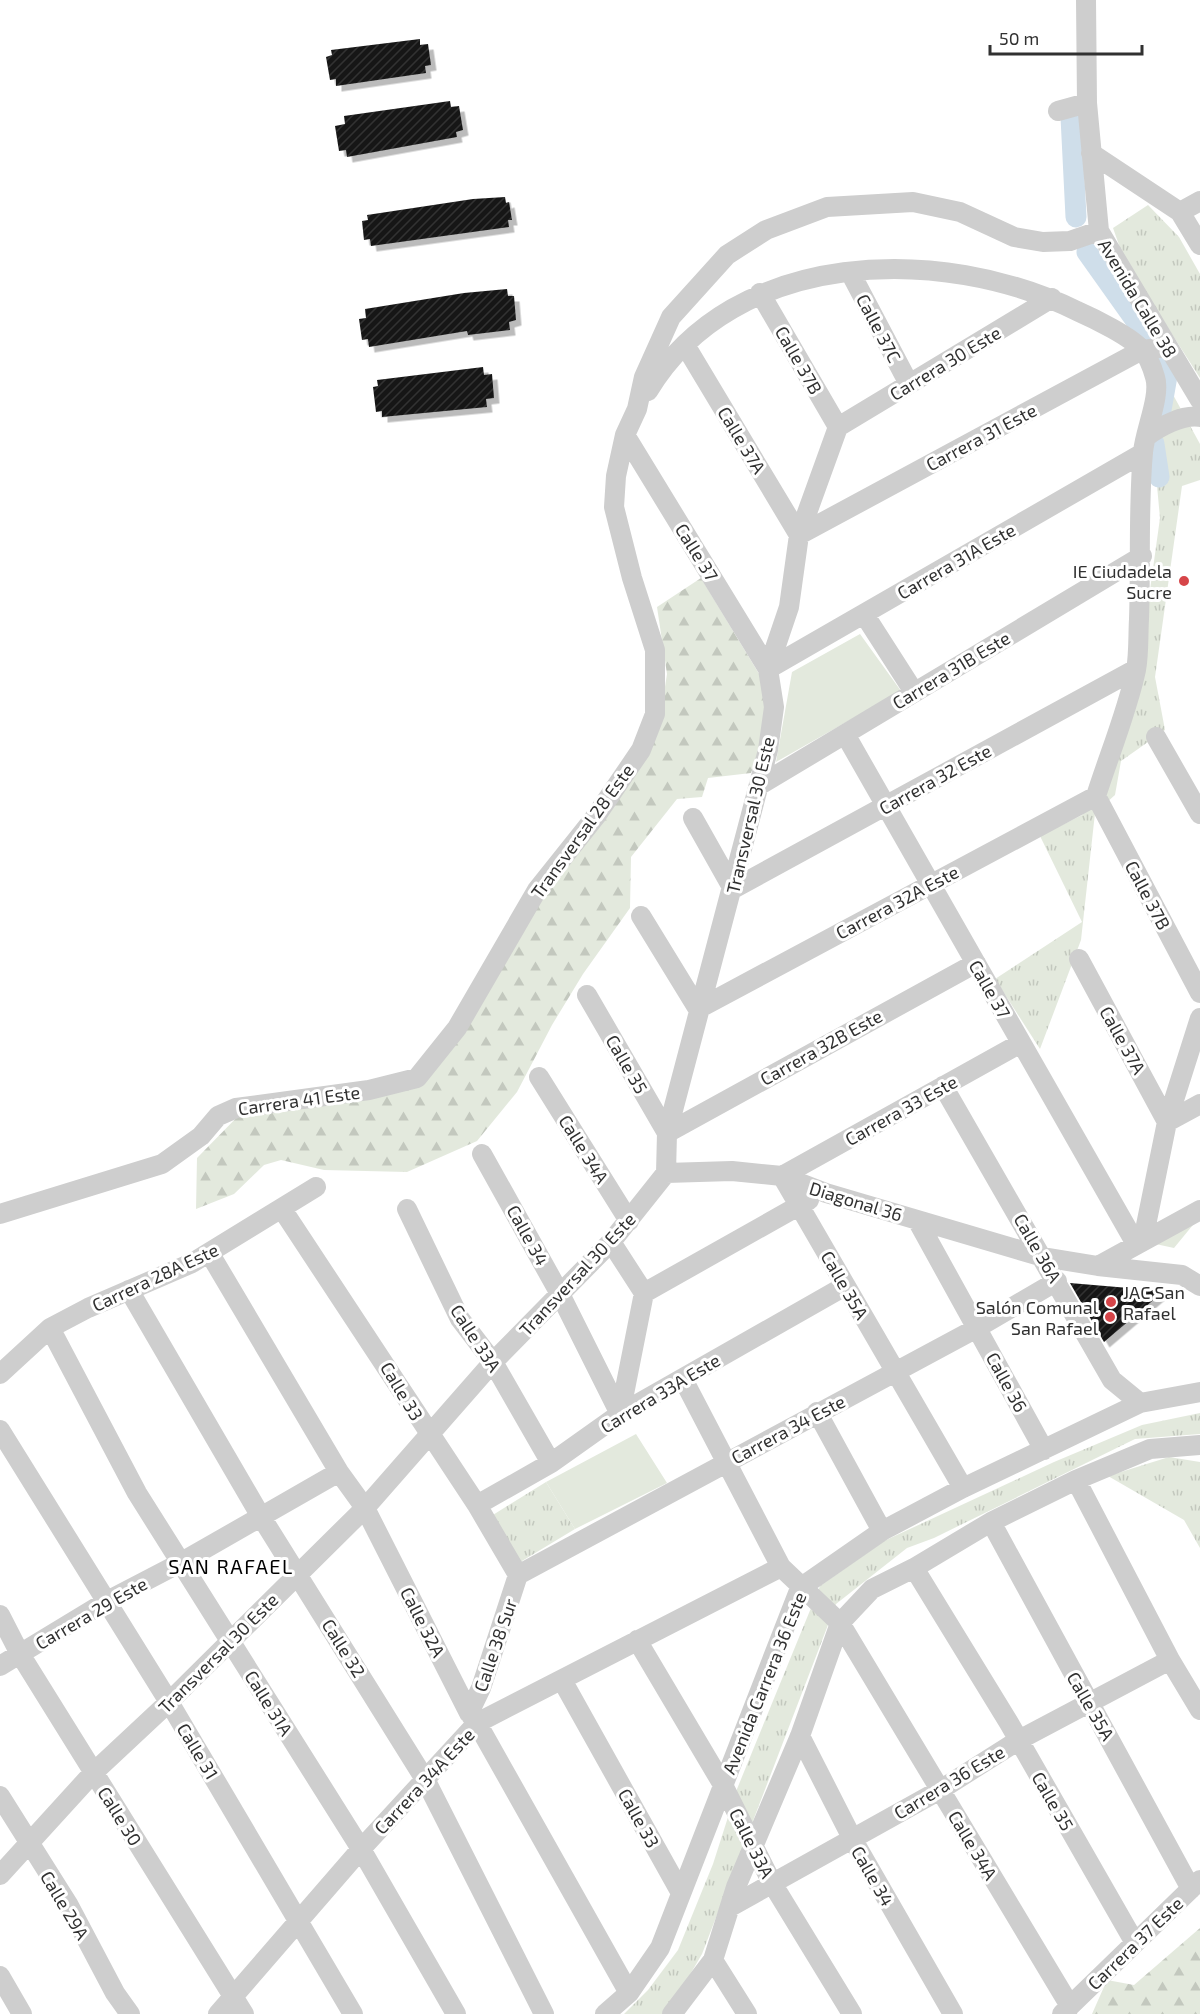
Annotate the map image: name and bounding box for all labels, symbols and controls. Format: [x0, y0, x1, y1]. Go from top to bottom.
scale bar [990, 18, 1142, 56]
text: 50 m [999, 27, 1039, 49]
street label: Avenida Calle 38 [1094, 235, 1182, 361]
street label: Calle 37C [852, 290, 906, 366]
street label: Carrera 30 Este [885, 321, 1005, 405]
street label: Calle 37B [771, 322, 827, 398]
street label: Carrera 31 Este [922, 399, 1040, 475]
street label: Calle 37A [713, 402, 771, 478]
street label: Carrera 31A Este [893, 518, 1019, 604]
street label: Calle 37 [671, 519, 723, 585]
place label: IE Ciudadela Sucre [1073, 560, 1172, 603]
marker: IE Ciudadela Sucre [1177, 574, 1191, 588]
street label: Carrera 31B Este [888, 626, 1014, 714]
street label: Transversal 30 Este [721, 734, 779, 896]
street label: Carrera 32 Este [875, 739, 995, 819]
street label: Transversal 28 Este [526, 760, 638, 902]
street label: Calle 37B [1121, 857, 1175, 933]
street label: Carrera 32A Este [832, 860, 962, 944]
street label: Calle 37 [965, 956, 1015, 1022]
street label: Calle 37A [1095, 1002, 1151, 1079]
street label: Carrera 32B Este [756, 1004, 886, 1090]
street label: Calle 35 [601, 1031, 653, 1097]
street label: Carrera 33 Este [841, 1070, 961, 1150]
street label: Carrera 41 Este [237, 1081, 361, 1119]
street label: Calle 34A [554, 1111, 614, 1188]
street label: Diagonal 36 [807, 1176, 905, 1226]
street label: Calle 34 [502, 1201, 554, 1269]
street label: Transversal 30 Este [514, 1208, 640, 1340]
street label: Calle 36A [1009, 1210, 1067, 1287]
street label: Carrera 28A Este [88, 1238, 222, 1316]
street label: Calle 35A [817, 1247, 874, 1324]
place label: JAC San Rafael [1123, 1281, 1185, 1324]
marker: JAC San Rafael [1104, 1295, 1118, 1309]
place label: Salón Comunal San Rafael [976, 1296, 1099, 1339]
street label: Calle 33A [446, 1300, 506, 1376]
marker: Salón Comunal San Rafael [1103, 1310, 1117, 1324]
street label: Calle 36 [982, 1348, 1032, 1416]
street label: Carrera 33A Este [596, 1349, 724, 1437]
street label: Calle 33 [376, 1358, 428, 1424]
street label: Carrera 34 Este [727, 1390, 849, 1468]
district label: SAN RAFAEL [168, 1554, 294, 1578]
street label: Carrera 29 Este [31, 1572, 151, 1654]
street label: Calle 32A [396, 1583, 450, 1661]
street label: Transversal 30 Este [154, 1589, 282, 1717]
street label: Avenida Carrera 36 Este [717, 1589, 811, 1777]
street label: Calle 38 Sur [469, 1596, 521, 1694]
street label: Calle 32 [318, 1615, 370, 1681]
street label: Calle 31A [240, 1666, 298, 1740]
street label: Calle 35A [1063, 1668, 1120, 1745]
street label: Calle 31 [173, 1719, 223, 1783]
street label: Carrera 34A Este [369, 1723, 479, 1839]
street label: Carrera 36 Este [890, 1740, 1008, 1824]
street label: Calle 35 [1027, 1768, 1079, 1834]
street label: Calle 30 [93, 1782, 147, 1850]
street label: Calle 33 [614, 1784, 664, 1852]
street label: Calle 33A [725, 1804, 779, 1882]
street label: Calle 34A [944, 1806, 1003, 1884]
street label: Calle 34 [847, 1842, 899, 1910]
street label: Calle 29A [36, 1867, 94, 1944]
street label: Carrera 37 Este [1083, 1892, 1187, 1994]

